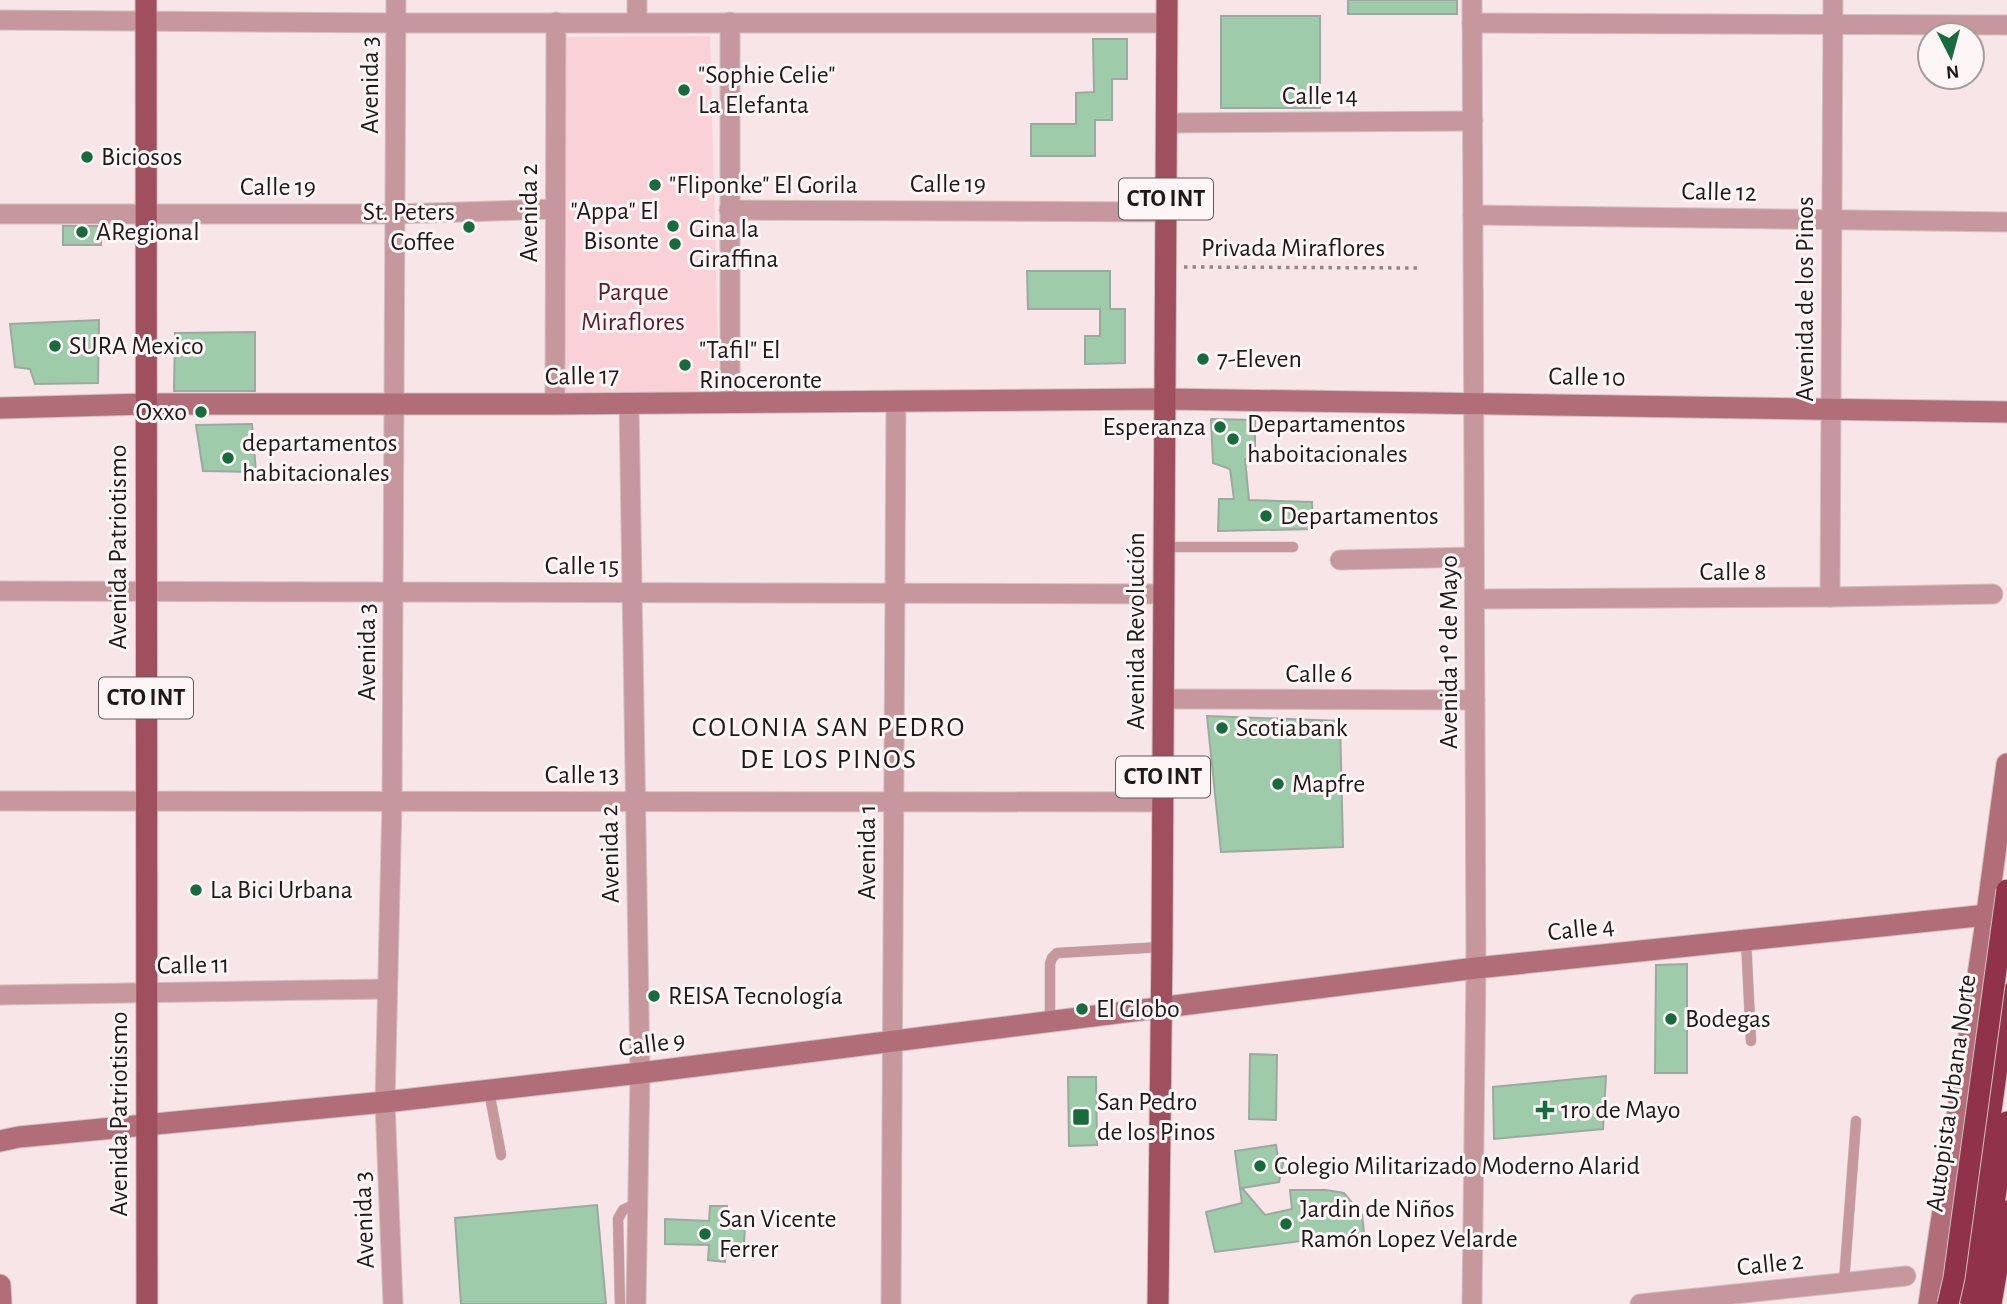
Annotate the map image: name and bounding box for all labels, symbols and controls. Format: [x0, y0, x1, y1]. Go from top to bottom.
north arrow [1916, 21, 1986, 91]
street label: Avenida 3 [357, 36, 383, 134]
text: N [1945, 61, 1960, 82]
place label: "Sophie Celie" La Elefanta [698, 62, 835, 118]
marker: "Sophie Celie" La Elefanta [676, 82, 692, 98]
street label: Calle 14 [1282, 83, 1358, 109]
place label: Biciosos [101, 144, 182, 170]
marker: Biciosos [79, 149, 95, 165]
street label: Avenida 2 [516, 164, 542, 262]
street label: Calle 19 [910, 171, 986, 197]
place label: "Fliponke" El Gorila [669, 172, 858, 198]
street label: Calle 19 [240, 174, 316, 200]
marker: "Fliponke" El Gorila [647, 177, 663, 193]
road number: CTO INT [1119, 178, 1213, 219]
street label: Calle 12 [1681, 178, 1757, 206]
street label: Avenida de los Pinos [1792, 196, 1818, 402]
place label: "Appa" El Bisonte [570, 198, 659, 254]
place label: St. Peters Coffee [363, 199, 455, 255]
place label: Gina la Giraffina [689, 216, 779, 272]
marker: "Appa" El Bisonte [665, 218, 681, 234]
place label: ARegional [96, 219, 200, 245]
marker: St. Peters Coffee [461, 219, 477, 235]
marker: ARegional [74, 224, 90, 240]
street label: Privada Miraflores [1201, 235, 1385, 261]
marker: Gina la Giraffina [667, 236, 683, 252]
park label: Parque Miraflores [581, 279, 685, 335]
place label: SURA Mexico [69, 333, 204, 359]
place label: "Tafil" El Rinoceronte [699, 337, 822, 393]
marker: SURA Mexico [47, 338, 63, 354]
place label: 7-Eleven [1217, 346, 1302, 372]
marker: 7-Eleven [1195, 351, 1211, 367]
marker: "Tafil" El Rinoceronte [677, 357, 693, 373]
street label: Calle 17 [545, 362, 620, 390]
street label: Calle 10 [1548, 363, 1626, 391]
place label: Oxxo [136, 399, 187, 425]
marker: Oxxo [193, 404, 209, 420]
place label: Departamentos haboitacionales [1247, 411, 1408, 467]
place label: Esperanza [1103, 414, 1206, 440]
marker: Esperanza [1212, 419, 1228, 435]
place label: departamentos habitacionales [242, 430, 397, 486]
marker: Departamentos haboitacionales [1225, 431, 1241, 447]
street label: Avenida Patriotismo [105, 444, 131, 650]
marker: departamentos habitacionales [220, 450, 236, 466]
place label: Departamentos [1280, 503, 1439, 529]
marker: Departamentos [1258, 508, 1274, 524]
street label: Avenida Revolución [1123, 532, 1149, 730]
street label: Calle 15 [545, 553, 619, 579]
street label: Avenida 1º de Mayo [1436, 555, 1462, 749]
street label: Calle 8 [1700, 559, 1766, 585]
street label: Avenida 3 [354, 603, 380, 701]
street label: Calle 6 [1286, 661, 1352, 687]
road number: CTO INT [99, 678, 193, 718]
district label: COLONIA SAN PEDRO DE LOS PINOS [692, 714, 966, 774]
place label: Scotiabank [1236, 715, 1348, 741]
marker: Scotiabank [1214, 720, 1230, 736]
road number: CTO INT [1116, 756, 1210, 798]
street label: Calle 13 [545, 762, 619, 788]
place label: Mapfre [1292, 771, 1365, 797]
marker: Mapfre [1270, 776, 1286, 792]
street label: Avenida 2 [596, 804, 624, 903]
street label: Avenida 1 [854, 804, 880, 900]
place label: La Bici Urbana [210, 877, 353, 903]
marker: La Bici Urbana [188, 882, 204, 898]
street label: Calle 4 [1546, 913, 1616, 945]
street label: Calle 11 [157, 951, 229, 979]
street label: Autopista Urbana Norte [1921, 973, 1981, 1213]
place label: REISA Tecnología [668, 983, 843, 1009]
marker: REISA Tecnología [646, 988, 662, 1004]
place label: El Globo [1096, 996, 1180, 1022]
marker: El Globo [1074, 1001, 1090, 1017]
place label: Bodegas [1685, 1006, 1771, 1032]
street label: Avenida Patriotismo [106, 1011, 132, 1217]
marker: Bodegas [1663, 1011, 1679, 1027]
street label: Calle 9 [617, 1027, 687, 1061]
place label: San Pedro de los Pinos [1097, 1089, 1215, 1145]
place label: 1ro de Mayo [1561, 1097, 1681, 1123]
marker: 1ro de Mayo [1535, 1100, 1555, 1120]
marker: San Pedro de los Pinos [1071, 1107, 1091, 1127]
place label: Colegio Militarizado Moderno Alarid [1274, 1153, 1640, 1179]
marker: Colegio Militarizado Moderno Alarid [1252, 1158, 1268, 1174]
street label: Avenida 3 [349, 1171, 379, 1269]
place label: Jardin de Niños Ramón Lopez Velarde [1300, 1196, 1518, 1252]
place label: San Vicente Ferrer [719, 1206, 837, 1262]
marker: Jardin de Niños Ramón Lopez Velarde [1278, 1216, 1294, 1232]
marker: San Vicente Ferrer [697, 1226, 713, 1242]
street label: Calle 2 [1736, 1248, 1805, 1280]

